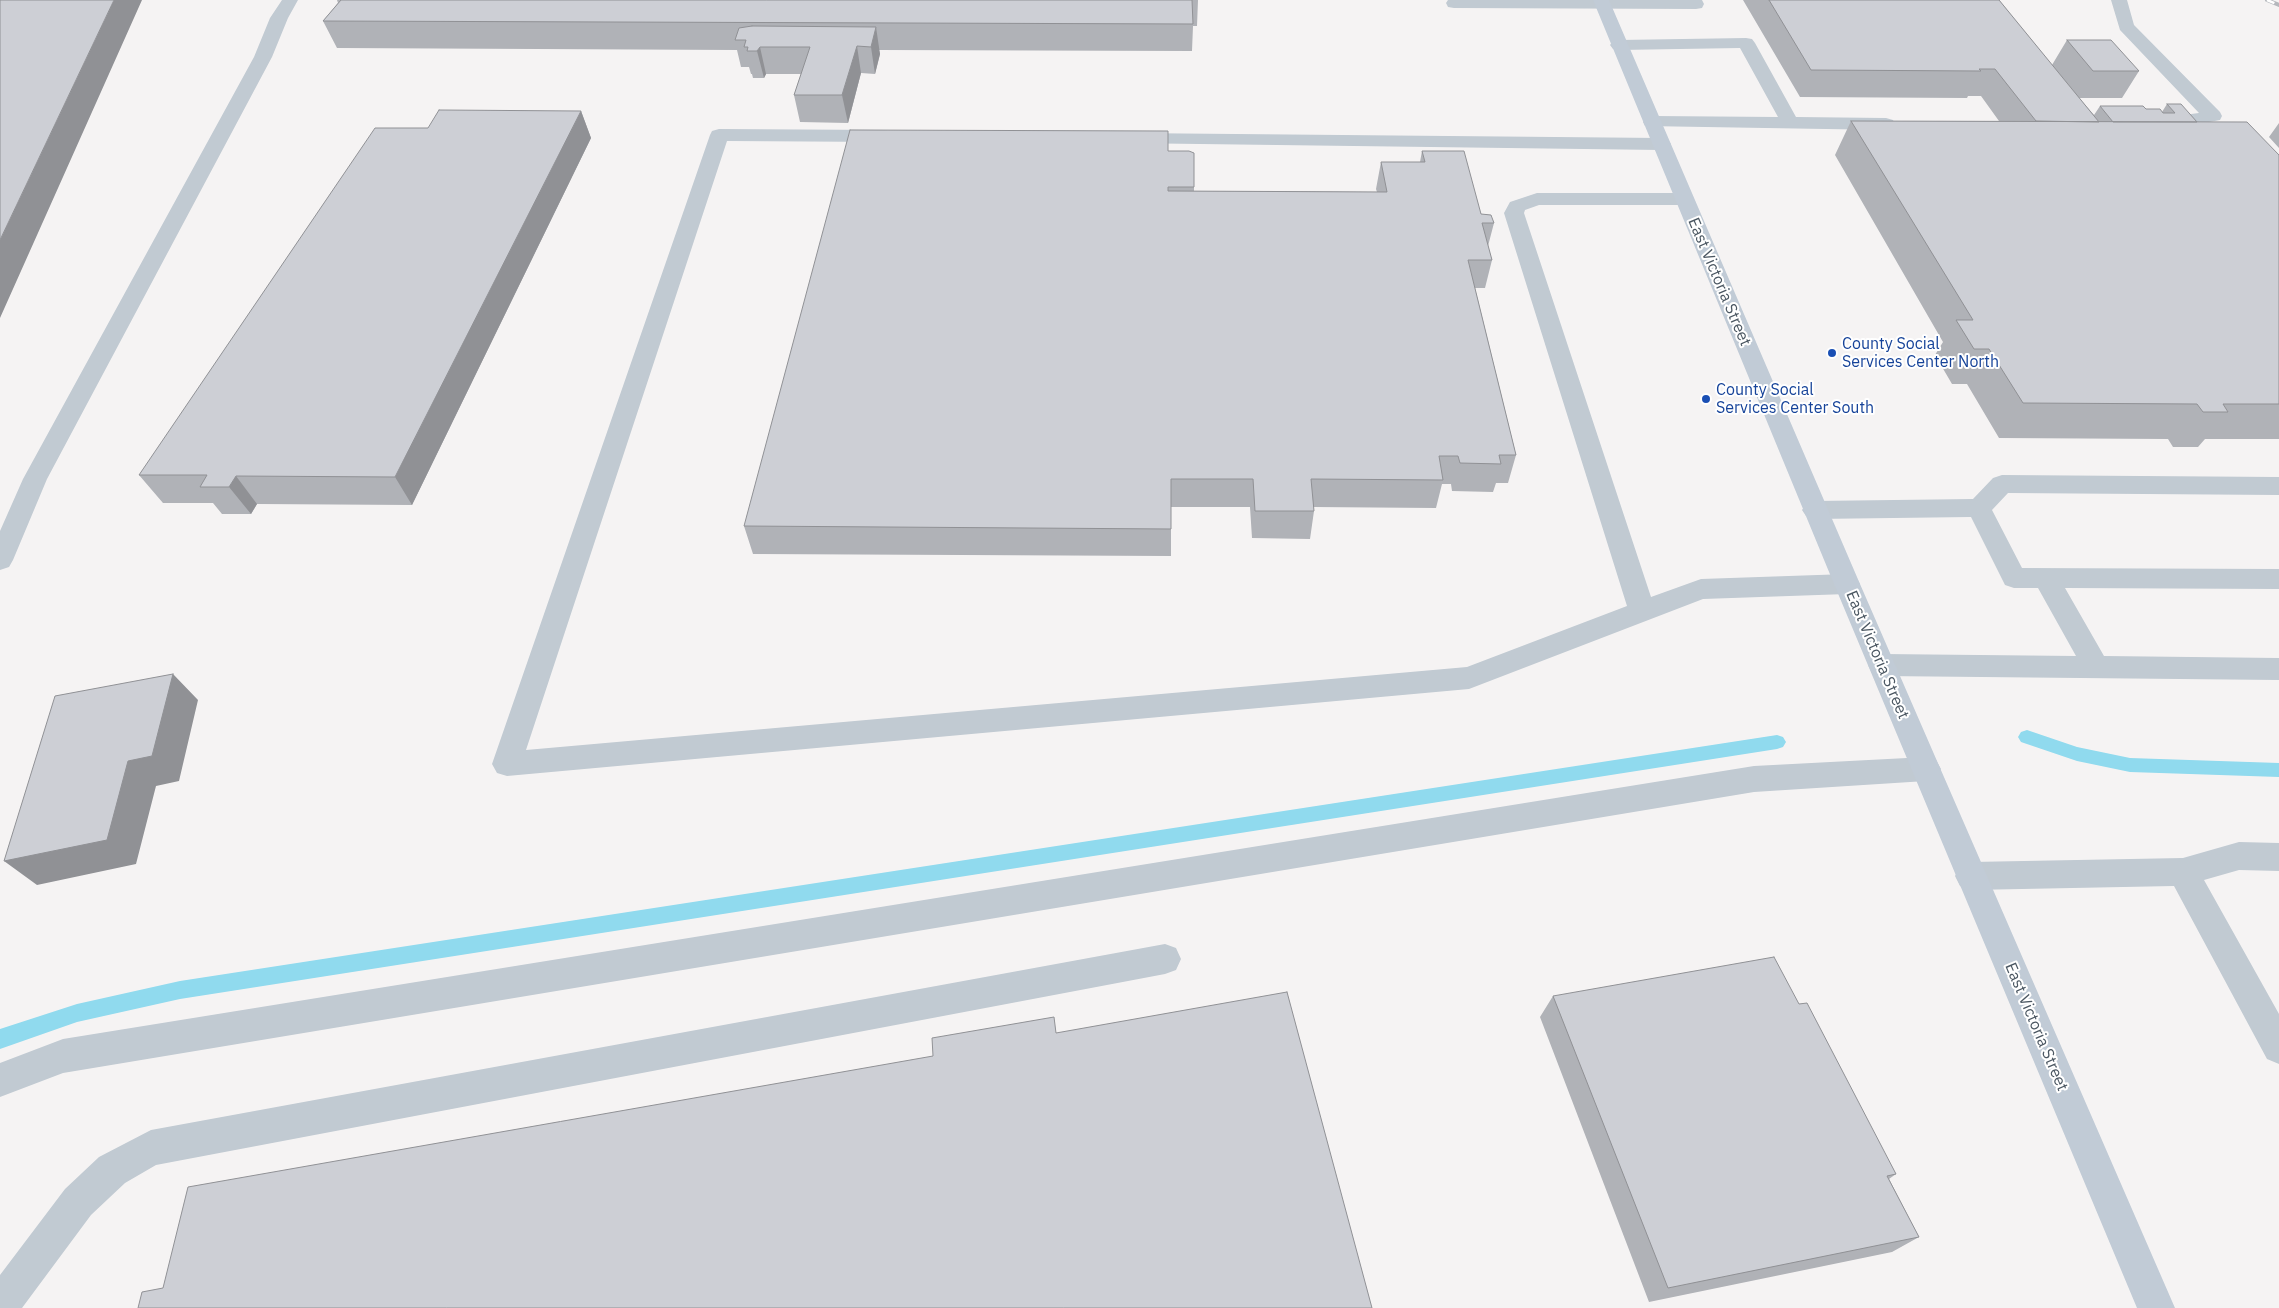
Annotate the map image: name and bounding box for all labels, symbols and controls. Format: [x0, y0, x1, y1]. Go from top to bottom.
street label: East Victoria Street [1683, 215, 1755, 349]
place label: County Social Services Center North [1842, 334, 1999, 372]
marker: County Social Services Center North [1826, 347, 1838, 359]
place label: County Social Services Center South [1716, 380, 1874, 418]
marker: County Social Services Center South [1700, 393, 1712, 405]
street label: East Victoria Street [1841, 588, 1913, 722]
street label: East Victoria Street [2000, 960, 2072, 1094]

